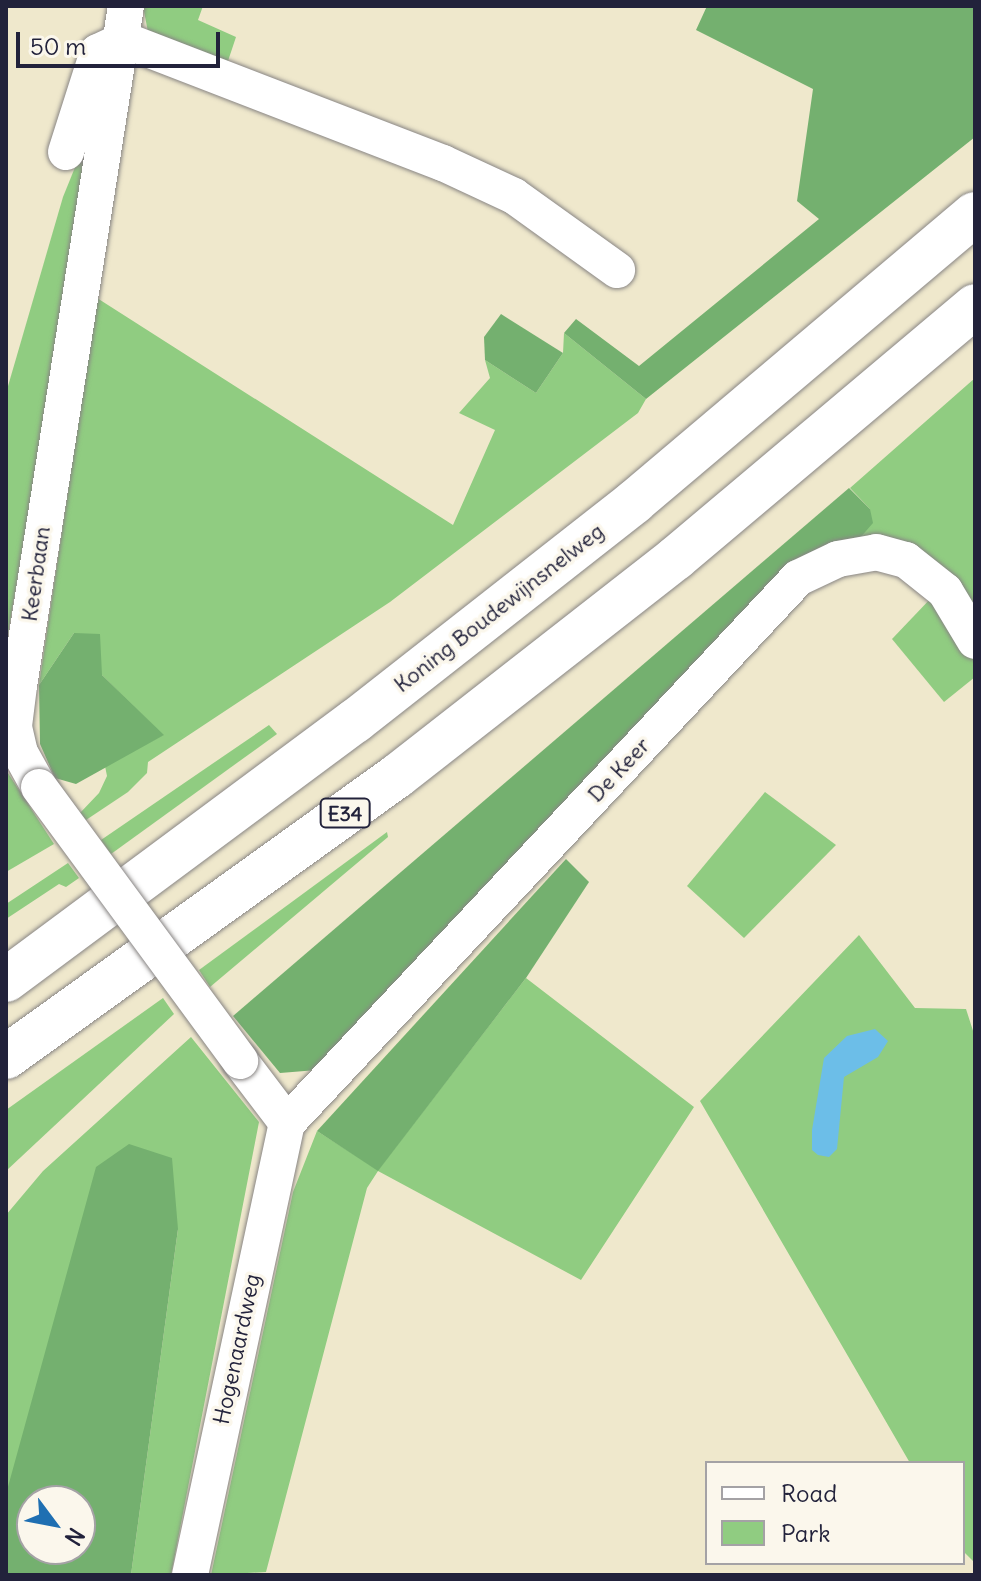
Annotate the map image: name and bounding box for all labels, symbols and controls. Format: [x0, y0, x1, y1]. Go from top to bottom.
scale bar [20, 16, 224, 66]
text: 50 m [30, 31, 86, 61]
street label: Koning Boudewijnsnelweg [389, 518, 609, 698]
street label: Keerbaan [16, 525, 56, 623]
street label: De Keer [583, 732, 655, 808]
road number: E34 [319, 797, 371, 829]
street label: Hogenaardweg [208, 1271, 266, 1427]
legend [705, 1461, 965, 1565]
text: Road [781, 1478, 837, 1508]
north arrow [16, 1485, 96, 1565]
text: Park [781, 1518, 831, 1548]
text: N [59, 1523, 91, 1551]

